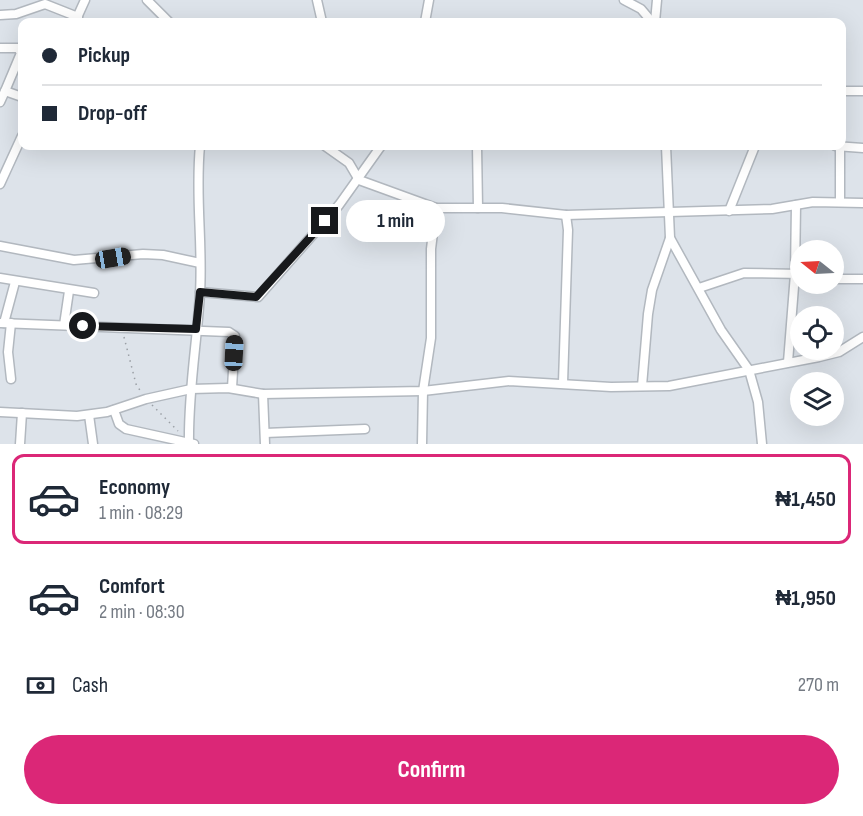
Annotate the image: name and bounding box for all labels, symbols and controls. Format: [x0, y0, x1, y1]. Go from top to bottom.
text: Pickup [78, 42, 130, 69]
text: Drop-off [78, 100, 147, 127]
callout: 1 min [346, 200, 445, 242]
route end [311, 207, 338, 234]
text: 1 min [377, 209, 414, 233]
north arrow [790, 240, 844, 294]
map controls [790, 240, 844, 426]
car [94, 246, 132, 270]
button: locate [790, 306, 844, 360]
route start [69, 312, 96, 339]
car [224, 335, 244, 371]
button: layers [790, 372, 844, 426]
icon: car [27, 472, 81, 526]
text: Economy [99, 474, 170, 501]
text: ₦1,450 [775, 486, 836, 513]
text: 1 min · 08:29 [99, 501, 183, 525]
icon: car [27, 571, 81, 625]
text: Comfort [99, 573, 165, 600]
text: ₦1,950 [775, 585, 836, 612]
text: 2 min · 08:30 [99, 600, 185, 624]
icon: cash [24, 669, 57, 702]
text: Cash [72, 672, 108, 699]
text: 270 m [798, 673, 839, 697]
button: Confirm [24, 735, 839, 804]

